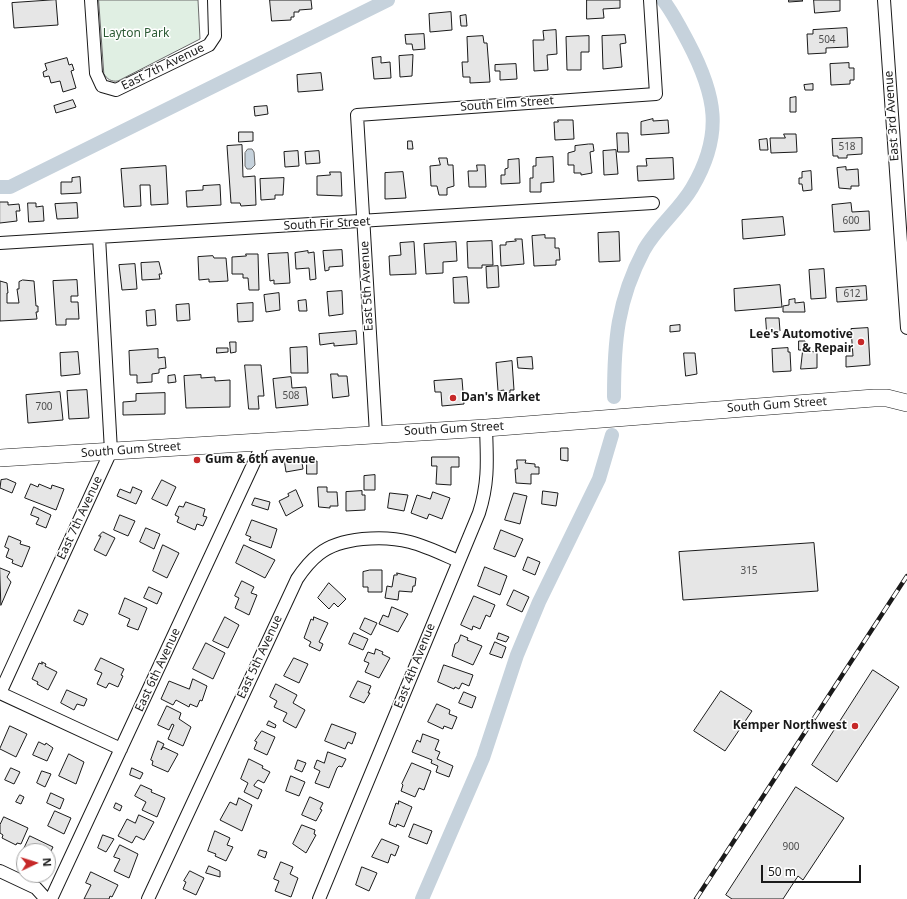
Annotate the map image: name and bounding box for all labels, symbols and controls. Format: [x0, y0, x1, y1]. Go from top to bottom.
park label: Layton Park [103, 27, 169, 41]
house number: 504 [818, 34, 836, 46]
street label: East 7th Avenue [119, 41, 207, 93]
street label: East 3rd Avenue [882, 70, 902, 162]
street label: South Elm Street [460, 94, 554, 114]
house number: 518 [838, 141, 856, 153]
street label: South Fir Street [283, 215, 371, 233]
house number: 600 [842, 215, 860, 227]
street label: East 5th Avenue [357, 240, 377, 332]
house number: 612 [843, 288, 861, 300]
place label: Lee's Automotive & Repair [749, 328, 853, 356]
marker: Lee's Automotive & Repair [856, 337, 866, 347]
house number: 508 [282, 390, 300, 402]
place label: Dan's Market [461, 391, 540, 405]
marker: Dan's Market [448, 393, 458, 403]
street label: South Gum Street [727, 394, 827, 416]
house number: 700 [35, 401, 53, 413]
street label: South Gum Street [404, 419, 504, 439]
street label: South Gum Street [81, 439, 181, 461]
place label: Gum & 6th avenue [205, 453, 315, 467]
marker: Gum & 6th avenue [192, 455, 202, 465]
street label: East 7th Avenue [54, 474, 106, 562]
house number: 315 [740, 565, 758, 577]
street label: East 5th Avenue [234, 613, 286, 701]
street label: East 4th Avenue [391, 621, 439, 711]
street label: East 6th Avenue [132, 626, 184, 714]
place label: Kemper Northwest [733, 719, 847, 733]
marker: Kemper Northwest [850, 721, 860, 731]
house number: 900 [782, 841, 800, 853]
north arrow [16, 843, 56, 883]
text: N [40, 857, 55, 867]
scale bar [763, 857, 863, 883]
text: 50 m [768, 863, 796, 880]

